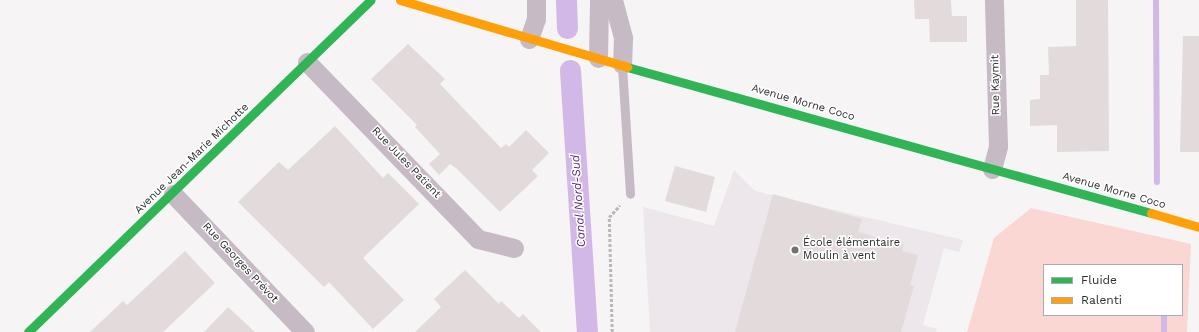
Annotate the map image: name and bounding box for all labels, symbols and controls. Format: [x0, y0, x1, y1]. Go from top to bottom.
street label: Rue Kaymit [989, 55, 1003, 115]
street label: Avenue Morne Coco [750, 82, 856, 124]
street label: Avenue Jean-Marie Michotte [132, 101, 252, 217]
street label: Rue Jules Patient [369, 125, 443, 201]
water label: Canal Nord-Sud [569, 154, 589, 248]
street label: Avenue Morne Coco [1061, 170, 1167, 212]
street label: Rue Georges Prévot [199, 220, 281, 306]
place label: École élémentaire Moulin à vent [803, 237, 900, 263]
marker: École élémentaire Moulin à vent [790, 245, 800, 255]
legend [1043, 264, 1183, 316]
text: Fluide [1081, 273, 1117, 287]
text: Ralenti [1081, 293, 1122, 307]

